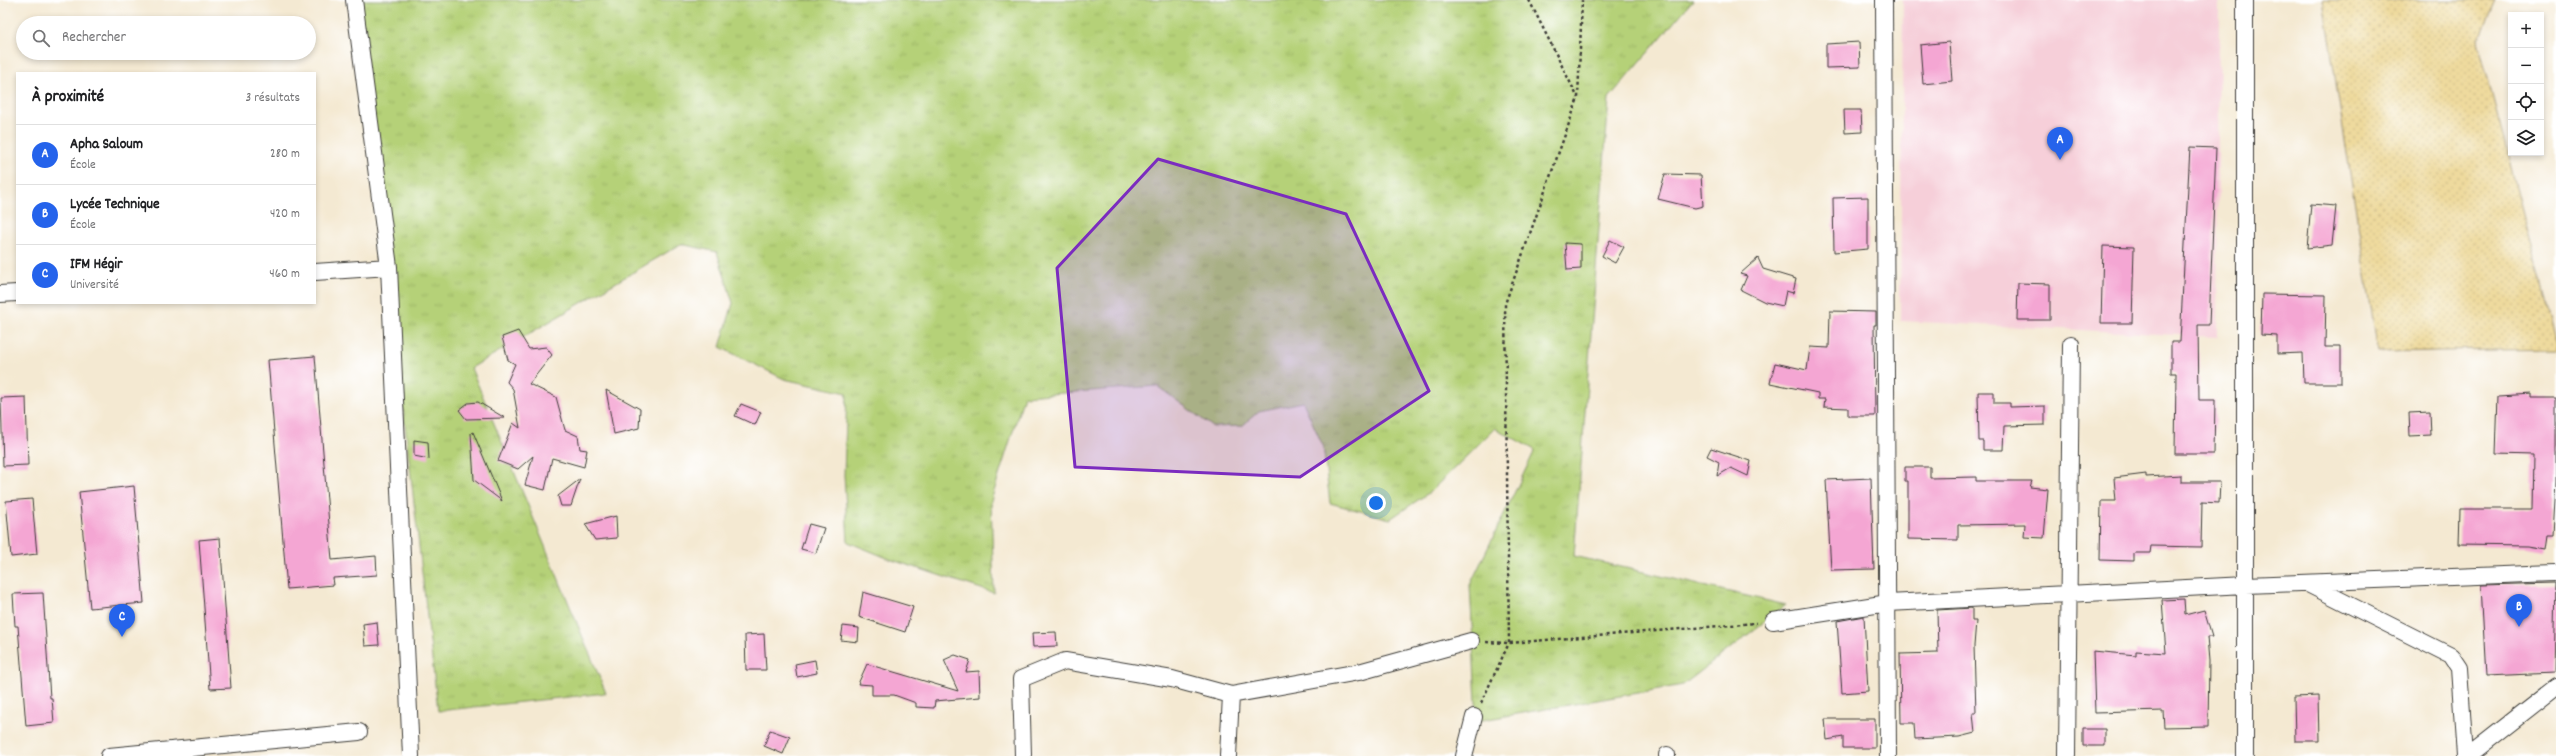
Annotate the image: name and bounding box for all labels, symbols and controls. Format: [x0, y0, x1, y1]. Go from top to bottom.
map controls [2508, 12, 2544, 156]
button: + [2508, 12, 2544, 48]
search box [16, 16, 316, 60]
icon: search [30, 27, 52, 49]
text: Rechercher [62, 27, 126, 49]
button: − [2508, 48, 2544, 84]
button: locate [2508, 84, 2544, 120]
text: À proximité [32, 86, 104, 110]
text: 3 résultats [245, 89, 300, 108]
button: layers [2508, 120, 2544, 156]
pin: A [2047, 127, 2073, 160]
text: Apha Saloum [70, 134, 143, 156]
text: A [41, 145, 49, 164]
text: 280 m [270, 145, 300, 164]
text: École [70, 156, 96, 175]
text: Lycée Technique [70, 194, 160, 216]
text: B [42, 205, 48, 224]
text: 420 m [270, 205, 300, 224]
text: École [70, 216, 96, 235]
text: IFM Hégir [70, 254, 123, 276]
text: C [42, 265, 48, 284]
text: 460 m [269, 265, 300, 284]
text: Université [70, 276, 119, 295]
your location [1366, 493, 1386, 513]
pin: B [2506, 594, 2532, 627]
pin: C [109, 604, 135, 637]

